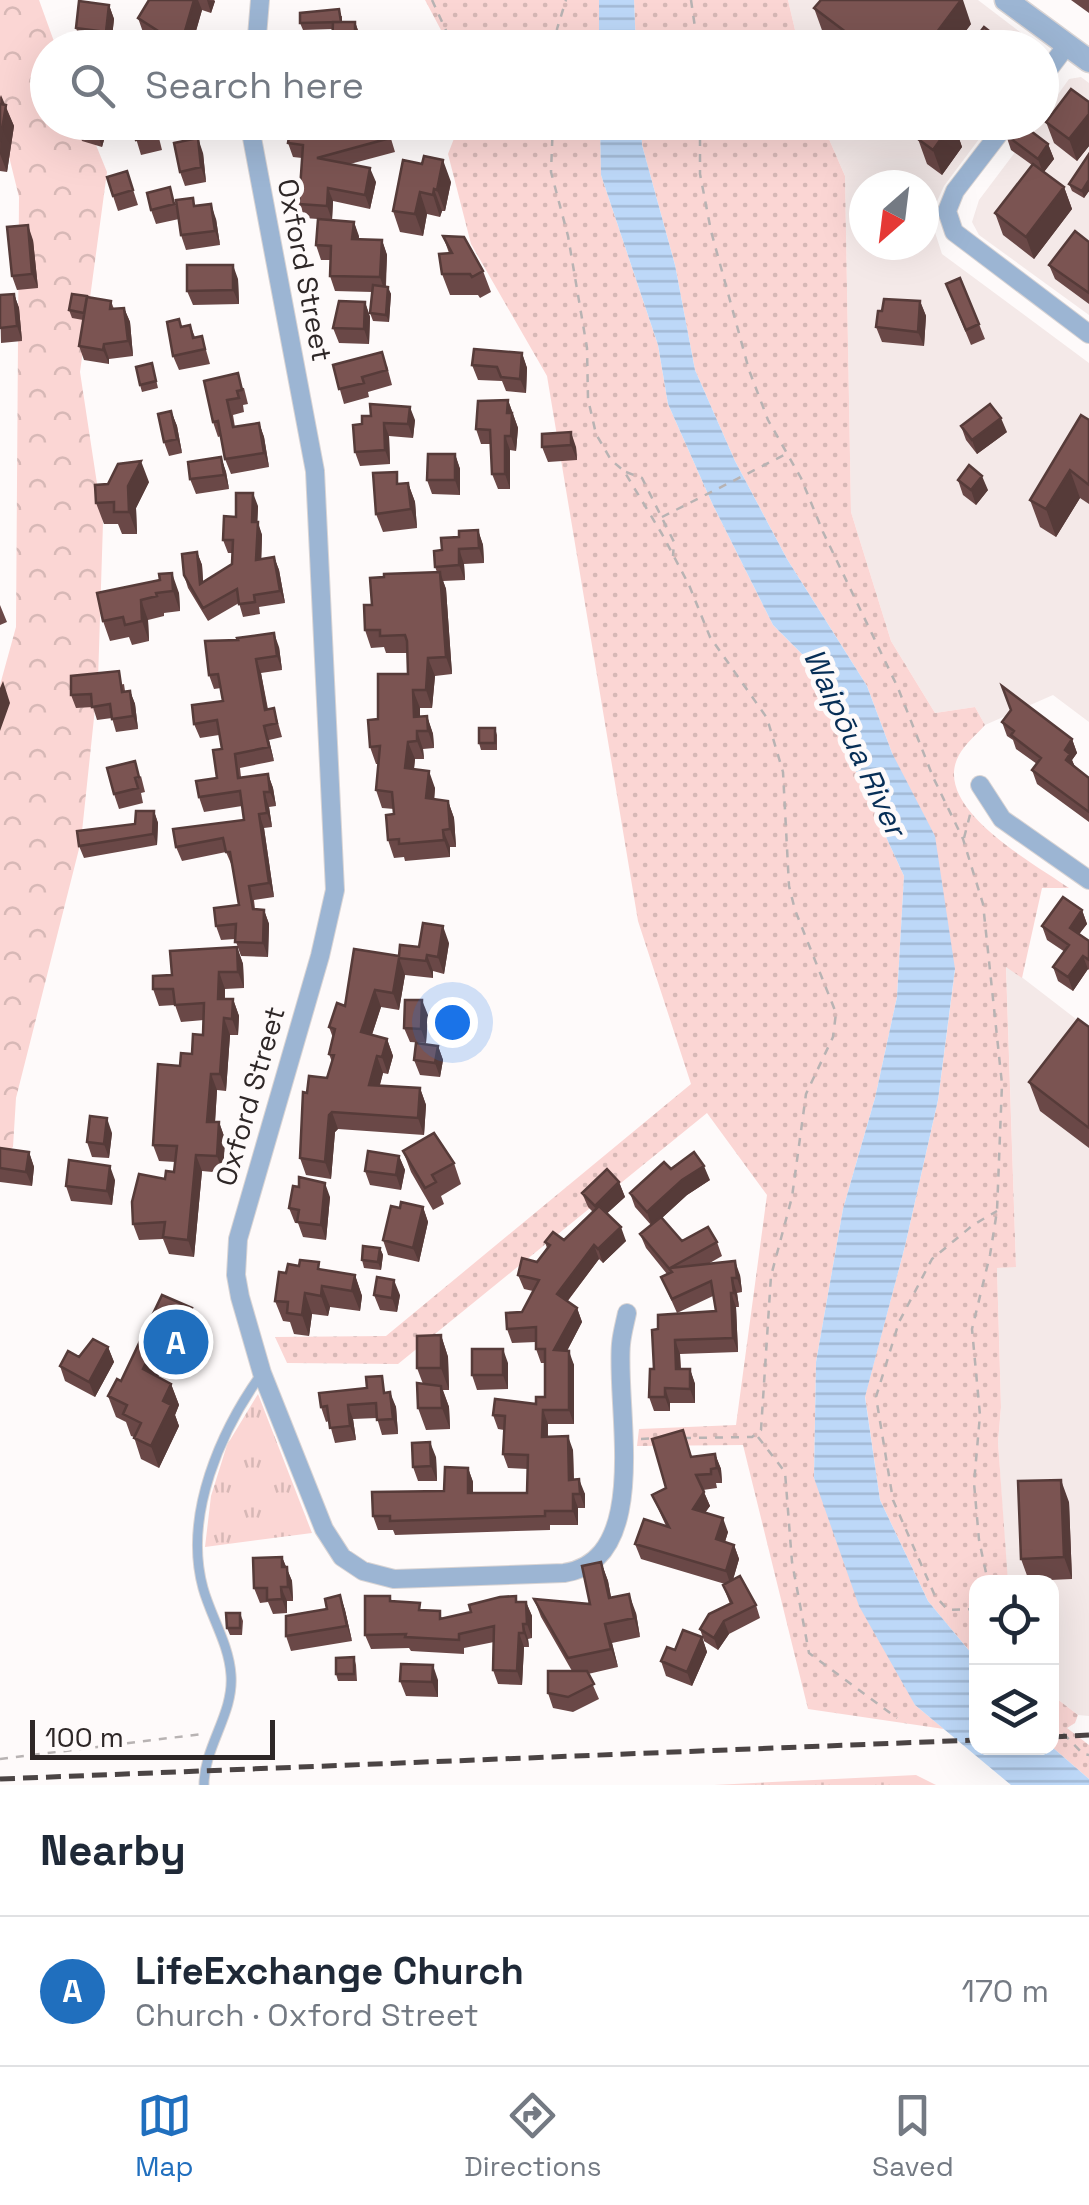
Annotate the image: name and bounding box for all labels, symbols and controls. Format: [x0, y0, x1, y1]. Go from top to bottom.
search box [30, 30, 1059, 140]
icon: search [65, 58, 120, 113]
text: Search here [145, 61, 364, 109]
north arrow [849, 170, 939, 260]
street label: Oxford Street [270, 176, 340, 364]
water label: Waipōua River [795, 642, 917, 844]
your location [427, 997, 478, 1048]
street label: Oxford Street [207, 1002, 293, 1190]
pin: A [144, 1304, 208, 1380]
map controls [969, 1575, 1059, 1755]
button: locate [969, 1575, 1059, 1665]
button: layers [969, 1665, 1059, 1755]
scale bar [30, 1715, 275, 1760]
text: 100 m [45, 1719, 124, 1755]
text: Nearby [40, 1824, 186, 1877]
text: LifeExchange Church [135, 1947, 524, 1995]
text: A [62, 1971, 83, 2011]
text: 170 m [962, 1971, 1049, 2011]
text: Church · Oxford Street [135, 1995, 479, 2035]
tab: Map [135, 2088, 194, 2184]
tab: Directions [464, 2088, 601, 2184]
tab: Saved [872, 2088, 954, 2184]

